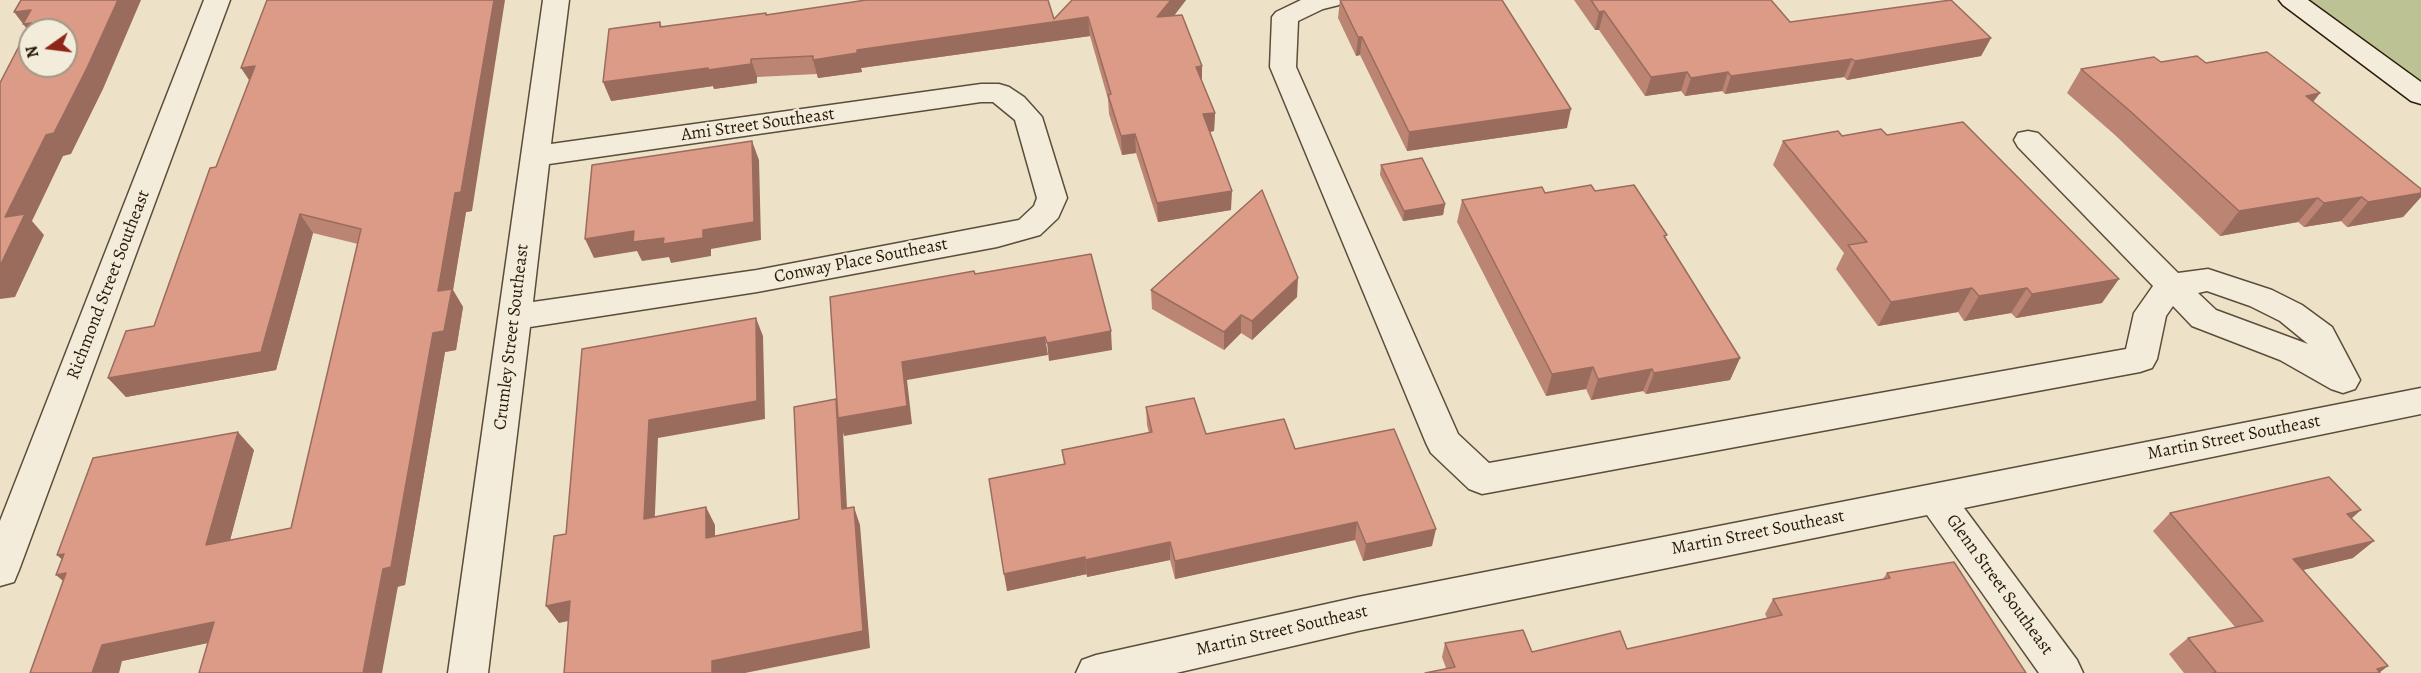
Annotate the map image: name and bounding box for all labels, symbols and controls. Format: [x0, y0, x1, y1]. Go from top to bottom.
north arrow [18, 18, 78, 78]
text: N [20, 44, 45, 60]
street label: Ami Street Southeast [680, 104, 836, 146]
street label: Richmond Street Southeast [63, 187, 155, 383]
street label: Conway Place Southeast [772, 234, 950, 288]
street label: Crumley Street Southeast [490, 243, 534, 431]
street label: Martin Street Southeast [2146, 411, 2322, 465]
street label: Martin Street Southeast [1670, 506, 1846, 560]
street label: Glenn Street Southeast [1941, 511, 2057, 659]
street label: Martin Street Southeast [1194, 601, 1370, 661]

